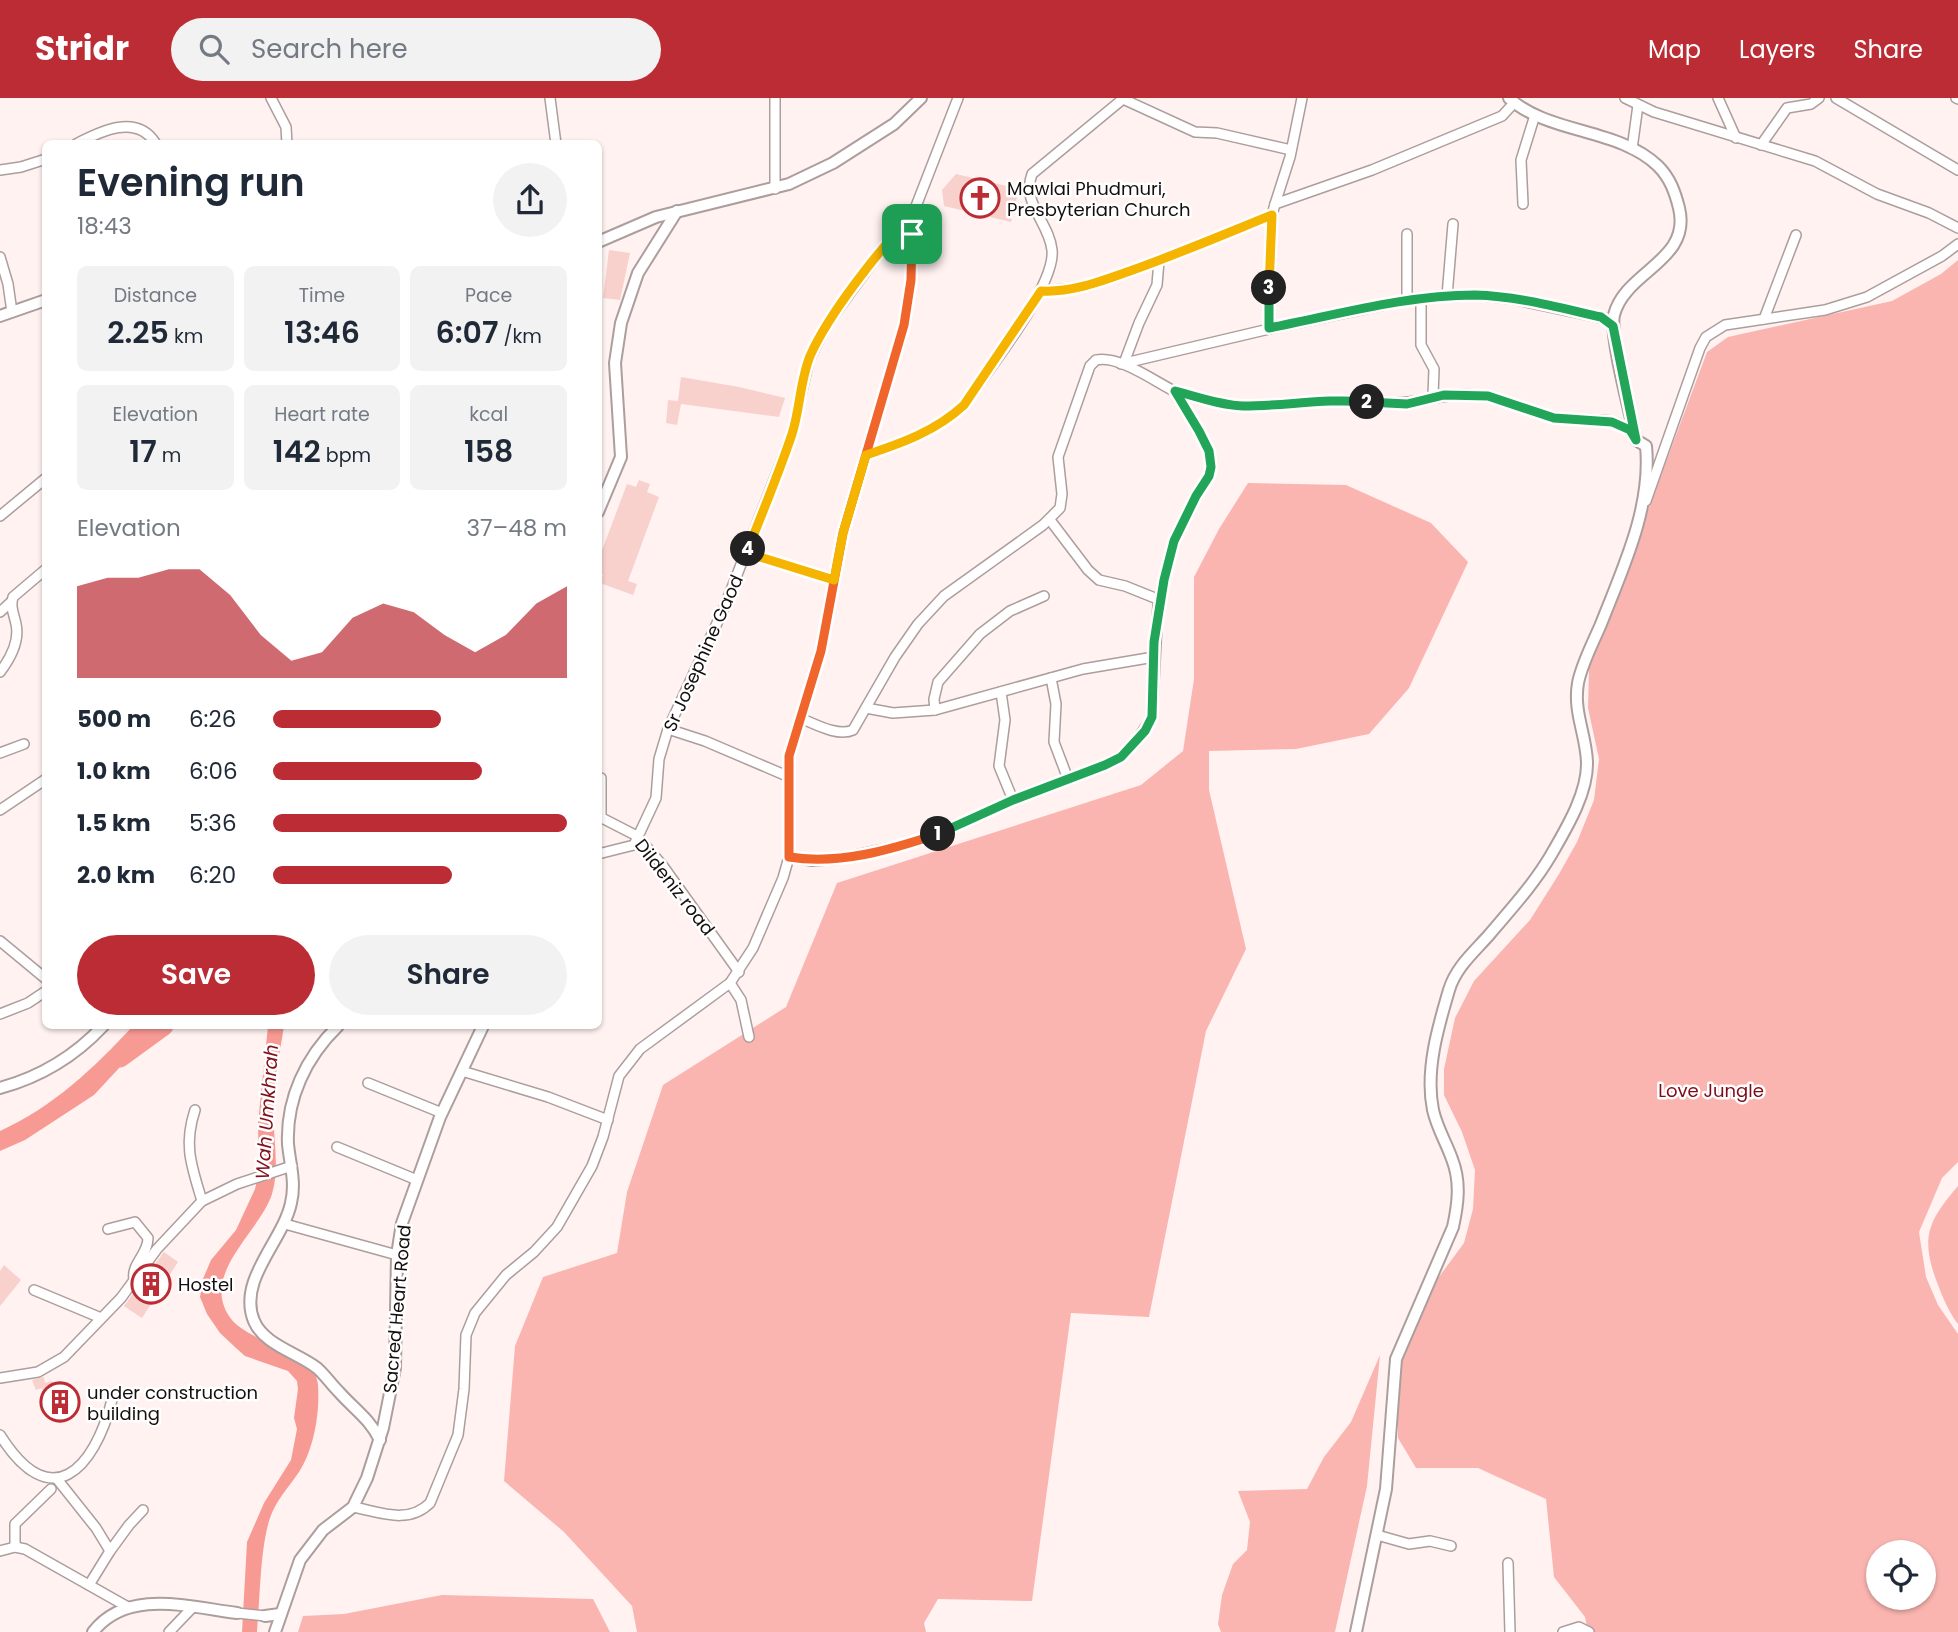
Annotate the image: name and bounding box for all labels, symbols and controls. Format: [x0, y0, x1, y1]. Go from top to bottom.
search box [171, 18, 661, 81]
text: Stridr [35, 25, 129, 72]
icon: search [195, 30, 233, 68]
text: Search here [251, 31, 408, 67]
text: Map [1648, 33, 1701, 66]
text: Layers [1739, 33, 1815, 66]
text: Share [1853, 33, 1923, 66]
text: Evening run [77, 156, 305, 209]
button: share [493, 163, 567, 237]
place label: Mawlai Phudmuri, Presbyterian Church [1007, 176, 1190, 222]
church icon: Mawlai Phudmuri, Presbyterian Church [959, 177, 1001, 219]
pin [882, 204, 942, 264]
text: 18:43 [77, 210, 132, 242]
icon: arrive [893, 215, 931, 253]
pin: 3 [1252, 270, 1286, 306]
text: 3 [1263, 274, 1274, 301]
text: Distance [114, 282, 197, 309]
text: Time [299, 282, 345, 309]
text: Pace [465, 282, 512, 309]
text: 2.25 [107, 311, 169, 354]
text: 13:46 [284, 311, 360, 354]
text: 6:07 [435, 311, 498, 354]
text: km [169, 323, 203, 350]
text: /km [498, 323, 542, 350]
pin: 2 [1350, 384, 1384, 420]
text: 2 [1361, 388, 1372, 415]
text: Elevation [113, 401, 198, 428]
text: Heart rate [274, 401, 370, 428]
text: kcal [469, 401, 508, 428]
text: 17 [129, 430, 157, 473]
text: 142 [273, 430, 321, 473]
text: 158 [464, 430, 513, 473]
text: m [157, 442, 181, 469]
text: bpm [321, 442, 371, 469]
text: Elevation [77, 512, 181, 544]
text: 37–48 m [467, 512, 567, 544]
pin: 4 [730, 532, 766, 566]
text: 4 [741, 535, 754, 562]
street label: Sr Josephine Gaod [657, 571, 749, 735]
text: 500 m [77, 703, 151, 735]
text: 6:26 [189, 703, 236, 735]
text: 1.0 km [77, 755, 151, 787]
text: 6:06 [189, 755, 238, 787]
text: 1.5 km [77, 807, 151, 839]
text: 5:36 [189, 807, 237, 839]
pin: 1 [920, 816, 956, 852]
text: 1 [934, 820, 941, 847]
street label: Dildeniz road [629, 833, 721, 941]
text: 2.0 km [77, 859, 155, 891]
text: 6:20 [189, 859, 236, 891]
button: Save [77, 935, 315, 1015]
button: Share [329, 935, 567, 1015]
water label: Wah Umkhrah [249, 1043, 285, 1181]
park label: Love Jungle [1658, 1078, 1764, 1103]
street label: Sacred Heart Road [377, 1224, 417, 1394]
building icon: Hostel [130, 1263, 172, 1305]
place label: Hostel [178, 1272, 234, 1297]
place label: under construction building [87, 1380, 258, 1426]
building icon: under construction building [39, 1381, 81, 1423]
map controls [1866, 1540, 1936, 1610]
button: locate [1866, 1540, 1936, 1610]

